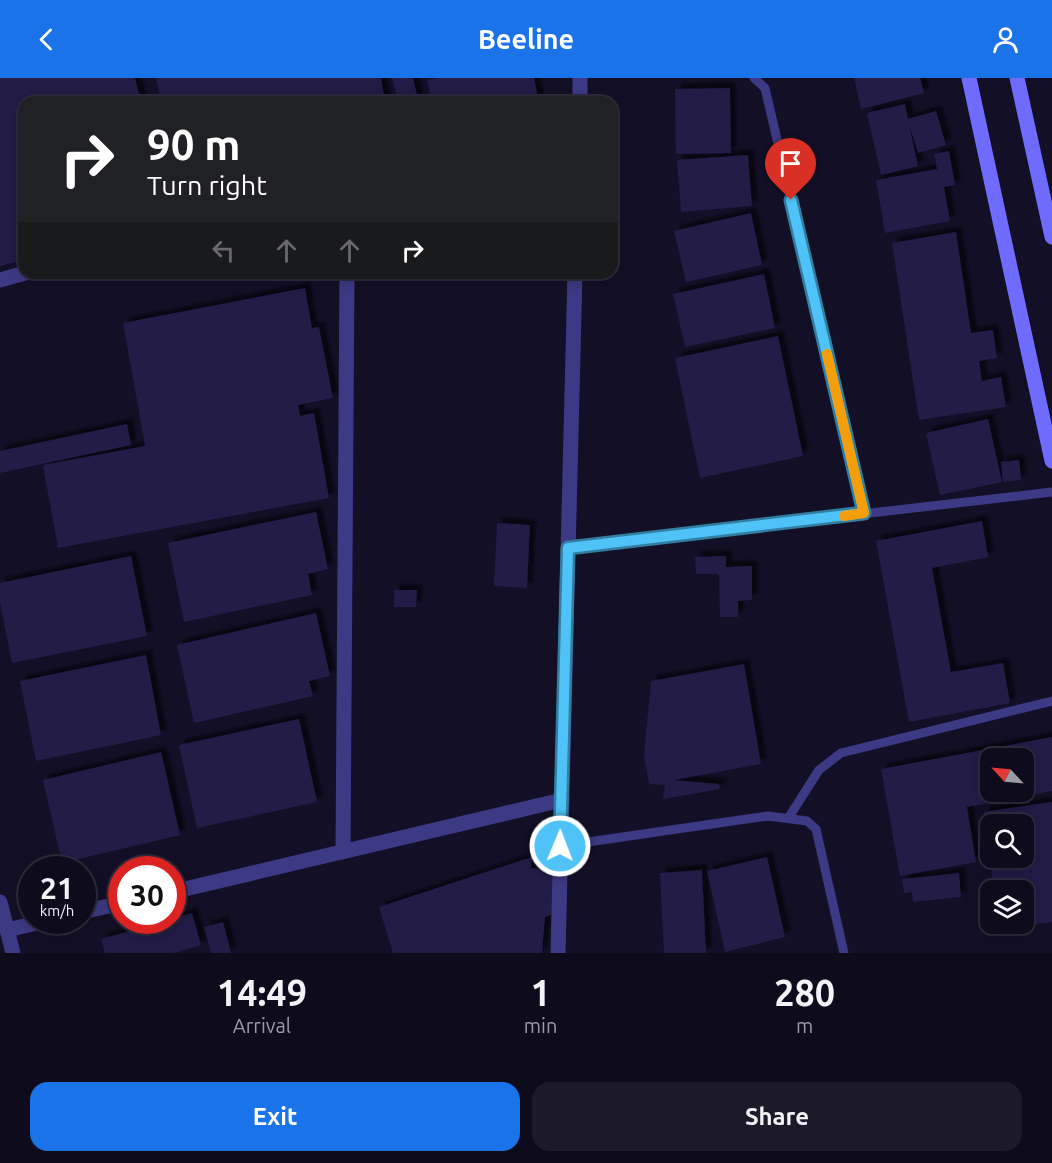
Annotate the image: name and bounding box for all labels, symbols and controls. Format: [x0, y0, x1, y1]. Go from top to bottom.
icon: back [30, 23, 63, 56]
icon: person [989, 23, 1022, 56]
text: Beeline [478, 24, 574, 54]
icon: right [48, 120, 126, 198]
text: 90 m [147, 121, 241, 168]
pin [765, 138, 816, 200]
icon: arrive [774, 147, 807, 180]
text: Turn right [147, 170, 267, 200]
icon: left [207, 234, 240, 267]
icon: ahead [270, 234, 303, 267]
icon: ahead [333, 234, 366, 267]
icon: right [396, 234, 429, 267]
north arrow [980, 748, 1034, 802]
map controls [980, 748, 1034, 934]
position arrow [528, 814, 592, 878]
button: search [980, 814, 1034, 868]
speed limit sign: 30 [108, 856, 186, 934]
text: 21 [40, 871, 74, 905]
button: layers [980, 880, 1034, 934]
text: km/h [40, 902, 74, 919]
text: 14:49 [217, 972, 307, 1013]
text: 1 [530, 972, 551, 1013]
text: 280 [774, 972, 835, 1013]
text: Arrival [233, 1014, 291, 1037]
text: min [524, 1014, 557, 1037]
text: m [796, 1014, 813, 1037]
button: Exit [30, 1082, 520, 1151]
button: Share [532, 1082, 1022, 1151]

